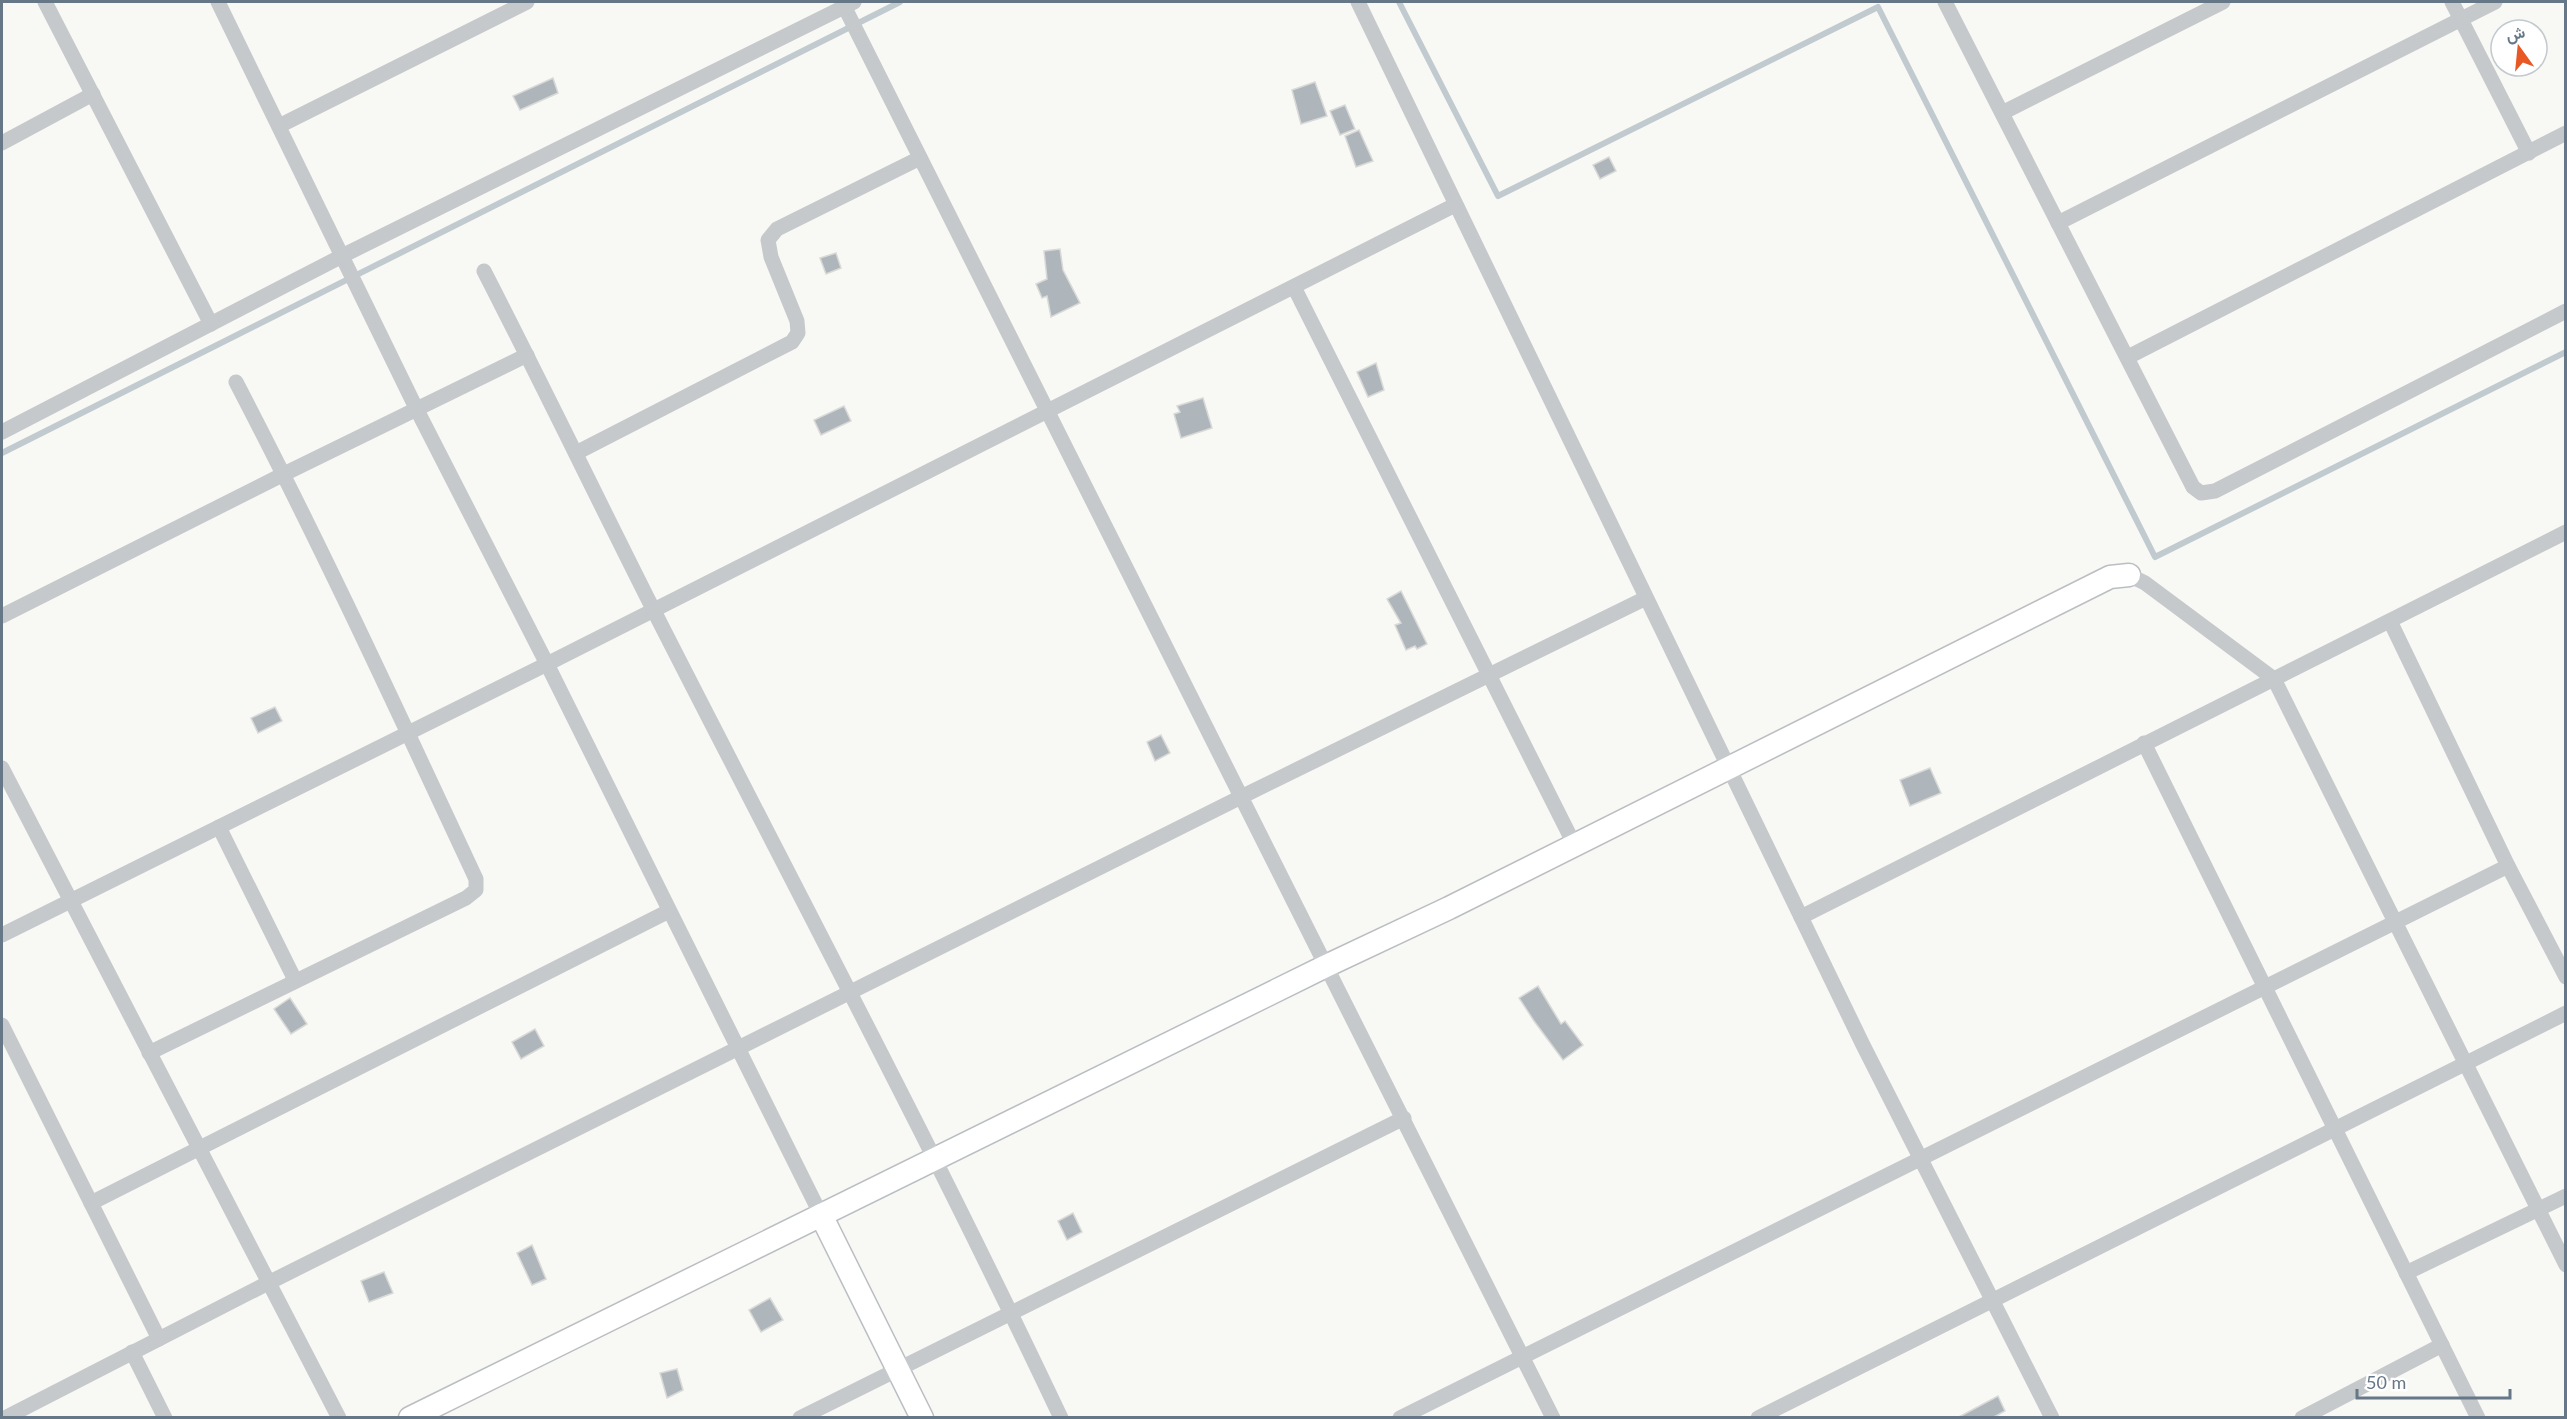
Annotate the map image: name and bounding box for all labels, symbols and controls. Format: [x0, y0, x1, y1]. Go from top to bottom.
north arrow [2489, 18, 2549, 78]
text: ش [2503, 21, 2527, 46]
scale bar [2357, 1362, 2510, 1400]
text: 50 m [2366, 1371, 2406, 1393]

